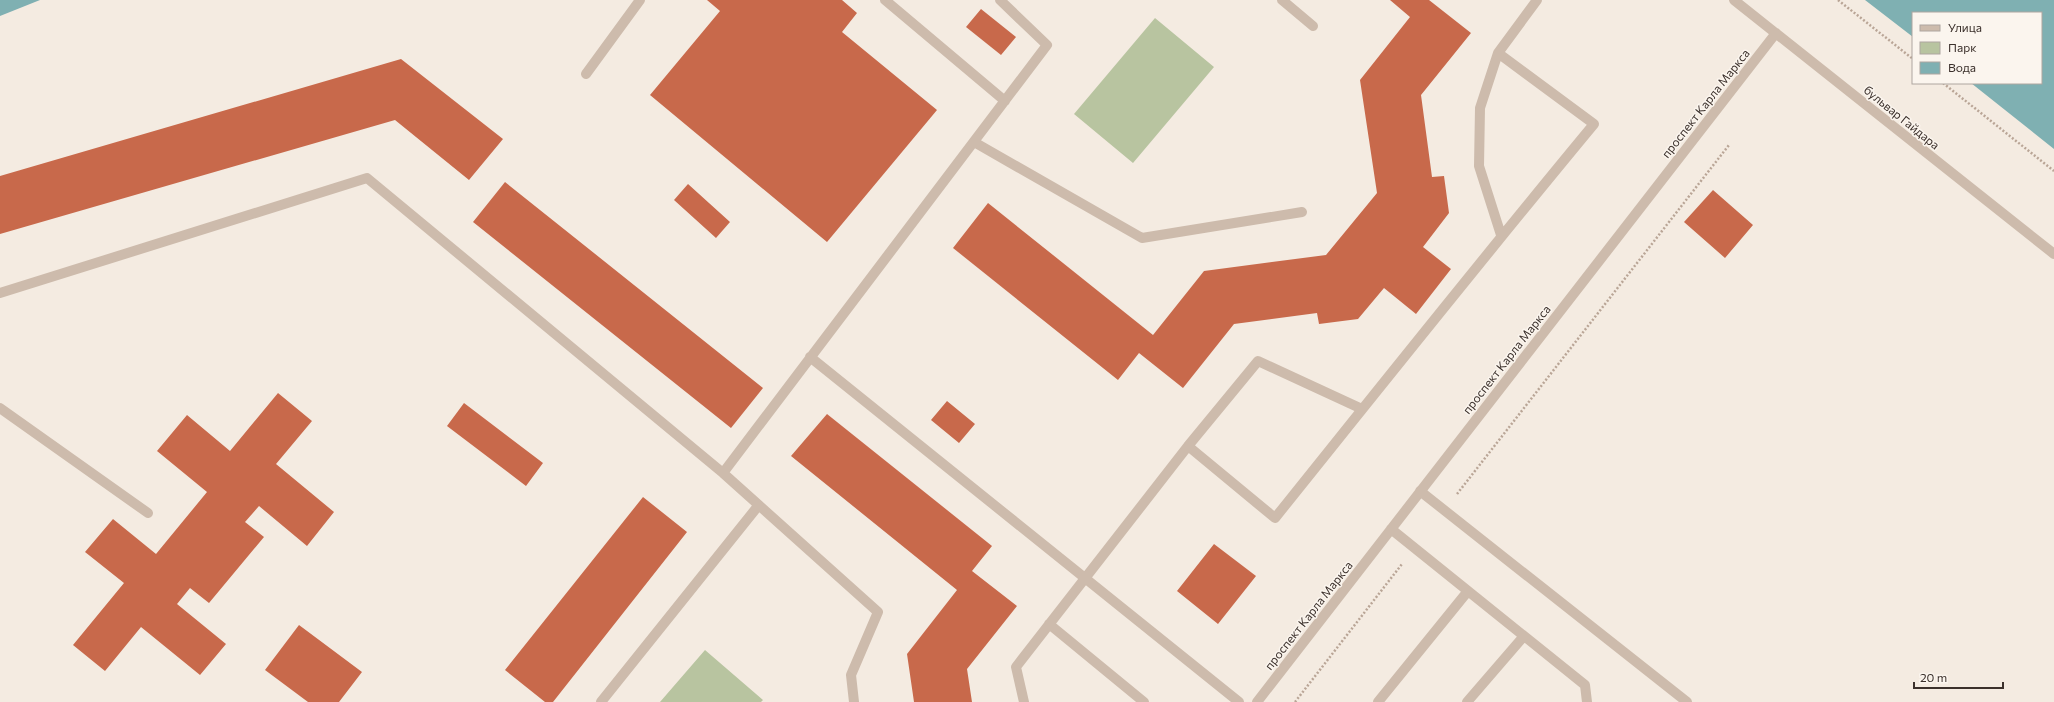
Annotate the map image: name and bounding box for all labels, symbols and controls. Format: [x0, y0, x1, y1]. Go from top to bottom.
legend [1912, 12, 2042, 84]
text: Улица [1948, 20, 1982, 34]
text: Парк [1948, 40, 1977, 54]
street label: проспект Карла Маркса [1658, 46, 1752, 160]
text: Вода [1948, 60, 1976, 74]
street label: бульвар Гайдара [1861, 82, 1943, 152]
street label: проспект Карла Маркса [1459, 302, 1553, 416]
street label: проспект Карла Маркса [1261, 558, 1355, 672]
scale bar [1914, 664, 2003, 690]
text: 20 m [1920, 670, 1947, 684]

